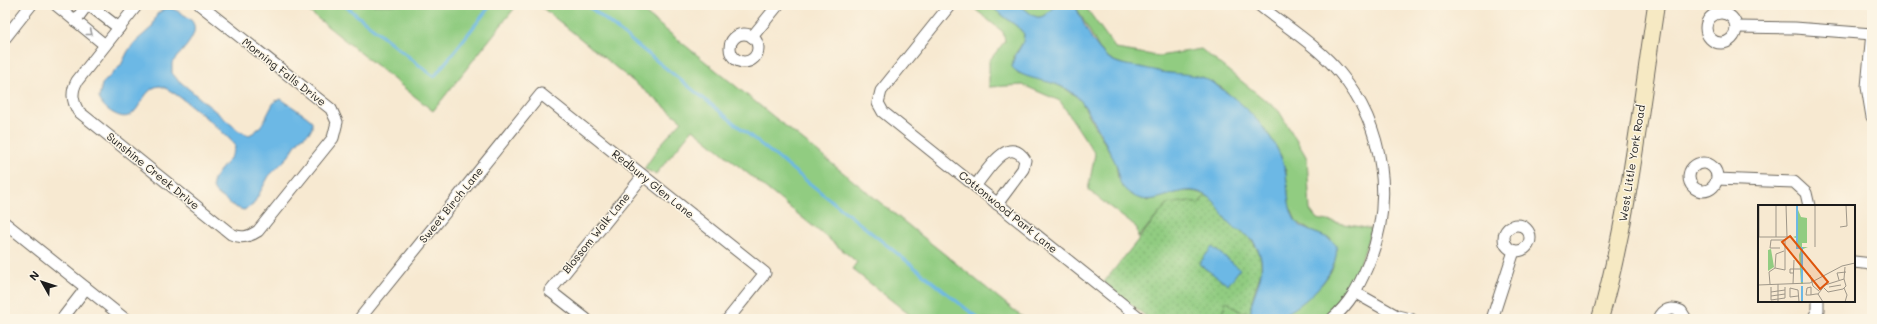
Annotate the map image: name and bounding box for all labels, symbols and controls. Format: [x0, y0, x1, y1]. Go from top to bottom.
one-way arrow [86, 28, 93, 35]
street label: Morning Falls Drive [239, 34, 330, 109]
street label: West Little York Road [1615, 103, 1648, 222]
street label: Sunshine Creek Drive [104, 129, 203, 213]
street label: Redbury Glen Lane [609, 146, 698, 221]
street label: Sweet Birch Lane [415, 163, 486, 246]
street label: Cottonwood Park Lane [956, 167, 1061, 256]
street label: Blossom Walk Lane [558, 189, 633, 276]
inset map [1758, 205, 1855, 302]
north arrow [22, 262, 62, 302]
text: N [25, 267, 42, 283]

